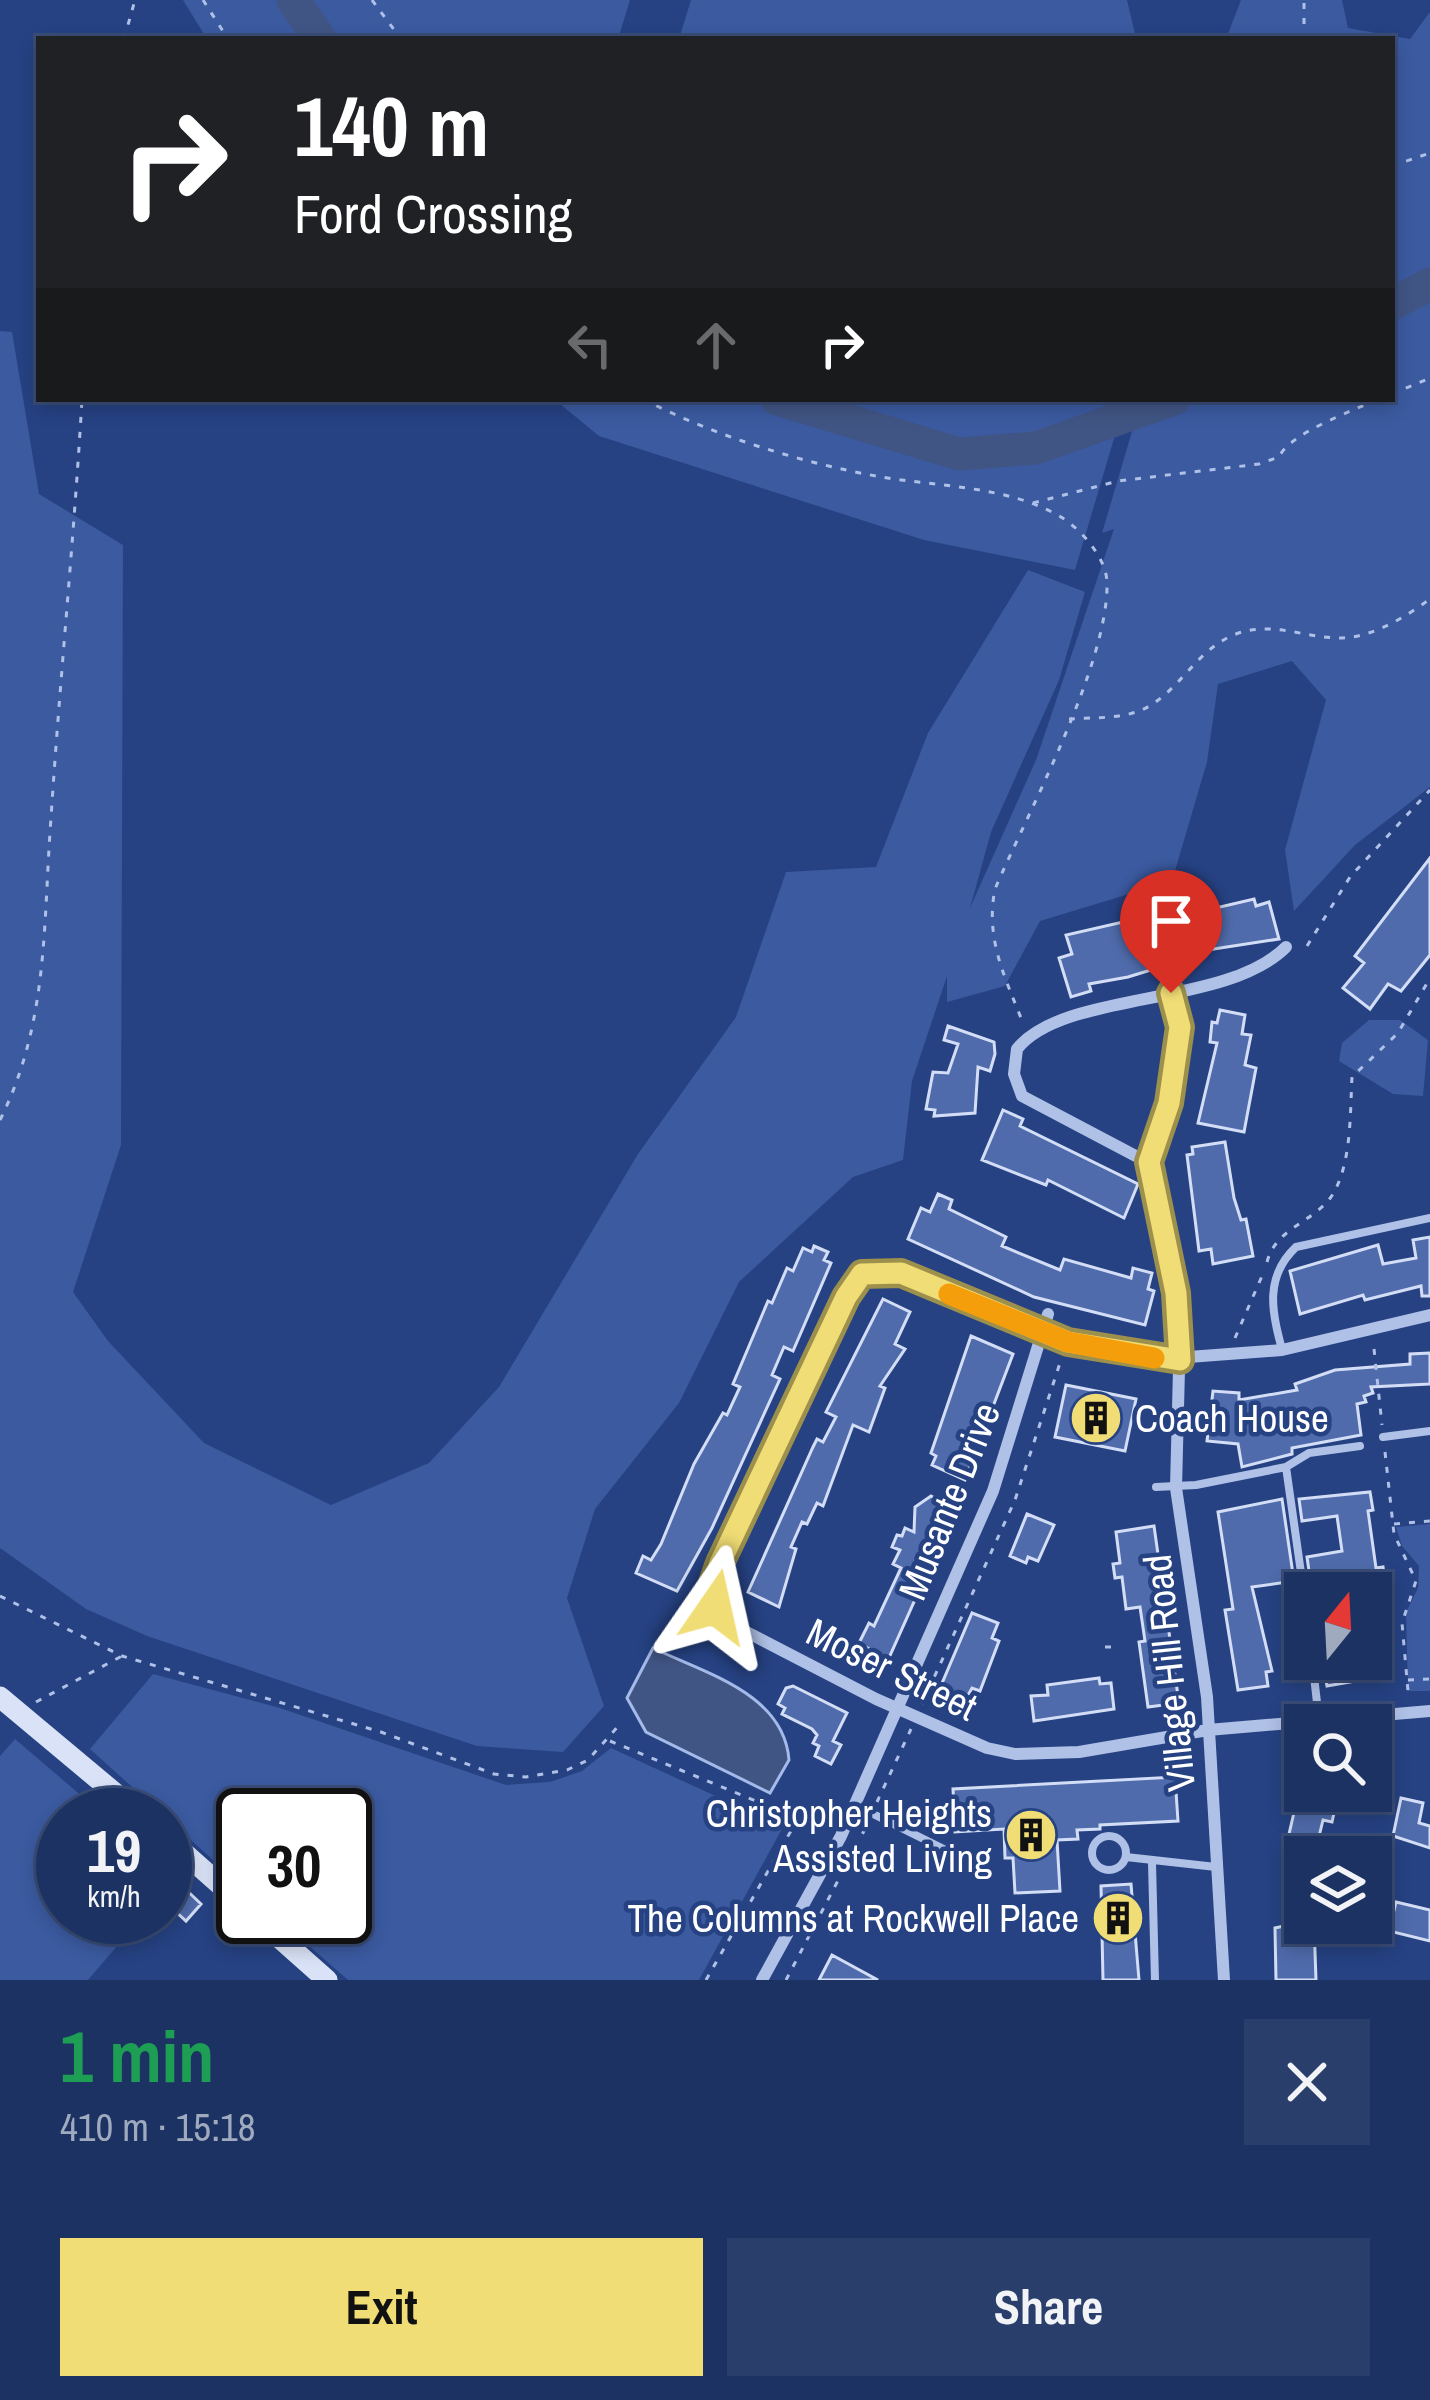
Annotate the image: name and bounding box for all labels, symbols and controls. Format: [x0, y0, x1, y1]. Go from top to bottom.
text: 140 m [294, 69, 489, 182]
icon: right [96, 84, 252, 240]
text: Ford Crossing [294, 177, 572, 250]
icon: left [557, 312, 623, 378]
icon: ahead [683, 312, 749, 378]
icon: right [809, 312, 875, 378]
pin [1120, 870, 1222, 993]
icon: arrive [1138, 888, 1204, 954]
building icon: Coach House [1068, 1390, 1124, 1446]
place label: Coach House [1135, 1392, 1329, 1444]
street label: Musante Drive [886, 1395, 1012, 1607]
position arrow [652, 1544, 778, 1670]
street label: Village Hill Road [1131, 1552, 1207, 1794]
north arrow [1284, 1572, 1392, 1680]
map controls [1284, 1572, 1392, 1944]
street label: Moser Street [798, 1606, 986, 1733]
button: search [1284, 1704, 1392, 1812]
place label: Christopher Heights Assisted Living [706, 1787, 992, 1884]
speed limit sign: 30 [216, 1788, 372, 1944]
building icon: Christopher Heights Assisted Living [1003, 1807, 1059, 1863]
text: 19 [87, 1810, 141, 1891]
button: layers [1284, 1836, 1392, 1944]
text: km/h [87, 1876, 141, 1916]
building icon: The Columns at Rockwell Place [1090, 1890, 1146, 1946]
place label: The Columns at Rockwell Place [628, 1892, 1079, 1944]
text: 1 min [60, 2007, 214, 2104]
button: close [1244, 2019, 1370, 2145]
text: 410 m · 15:18 [60, 2101, 256, 2153]
button: Exit [60, 2238, 703, 2376]
button: Share [727, 2238, 1370, 2376]

